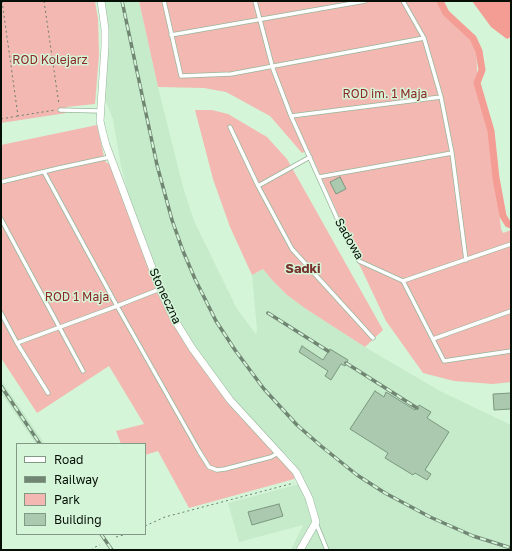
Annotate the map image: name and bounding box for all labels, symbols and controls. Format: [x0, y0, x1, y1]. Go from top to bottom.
park label: ROD Kolejarz [12, 53, 88, 67]
park label: ROD im. 1 Maja [343, 87, 427, 101]
street label: Sadowa [331, 216, 367, 262]
district label: Sadki [285, 261, 321, 277]
street label: Słoneczna [146, 266, 184, 326]
park label: ROD 1 Maja [45, 290, 109, 304]
legend [16, 443, 146, 535]
text: Road [54, 452, 83, 467]
text: Railway [54, 472, 99, 487]
text: Park [54, 492, 80, 507]
text: Building [54, 512, 102, 527]

